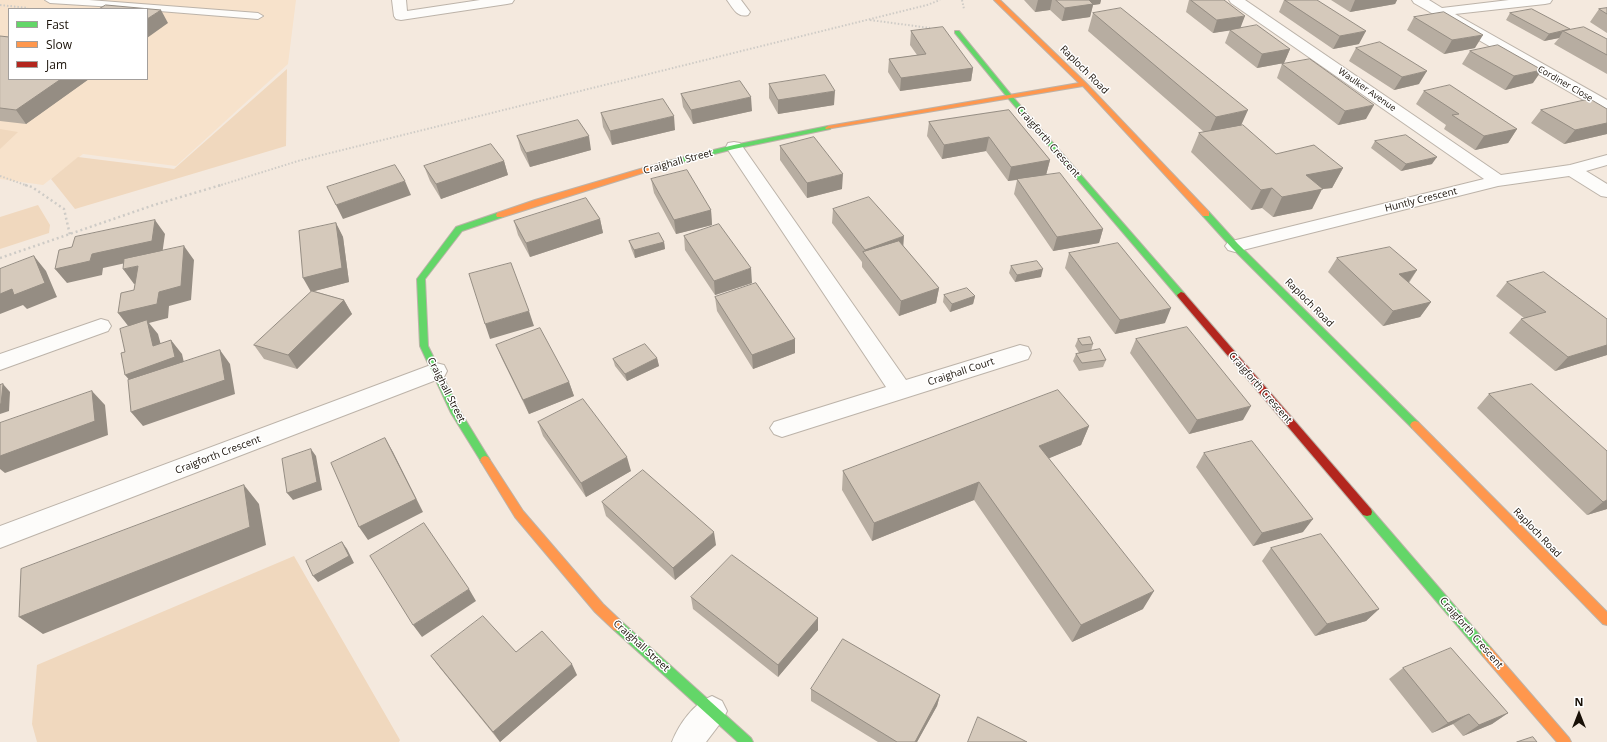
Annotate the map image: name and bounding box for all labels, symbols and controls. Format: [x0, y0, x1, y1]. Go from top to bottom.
legend [8, 8, 148, 80]
text: Fast [46, 16, 69, 33]
text: Slow [46, 36, 72, 53]
street label: Raploch Road [1057, 43, 1111, 97]
text: Jam [46, 56, 67, 73]
street label: Cordiner Close [1536, 64, 1594, 104]
street label: Waulker Avenue [1336, 66, 1398, 114]
street label: Craigforth Crescent [1014, 104, 1082, 180]
street label: Craighall Street [642, 147, 714, 177]
street label: Huntly Crescent [1384, 185, 1458, 215]
street label: Raploch Road [1282, 276, 1336, 330]
street label: Craigforth Crescent [1226, 350, 1294, 426]
street label: Craighall Street [425, 356, 467, 424]
street label: Craighall Court [926, 356, 996, 388]
street label: Craigforth Crescent [174, 433, 262, 477]
street label: Raploch Road [1511, 506, 1563, 560]
street label: Craigforth Crescent [1437, 595, 1505, 671]
street label: Craighall Street [611, 618, 671, 674]
north arrow [1559, 694, 1599, 734]
text: N [1575, 694, 1583, 709]

